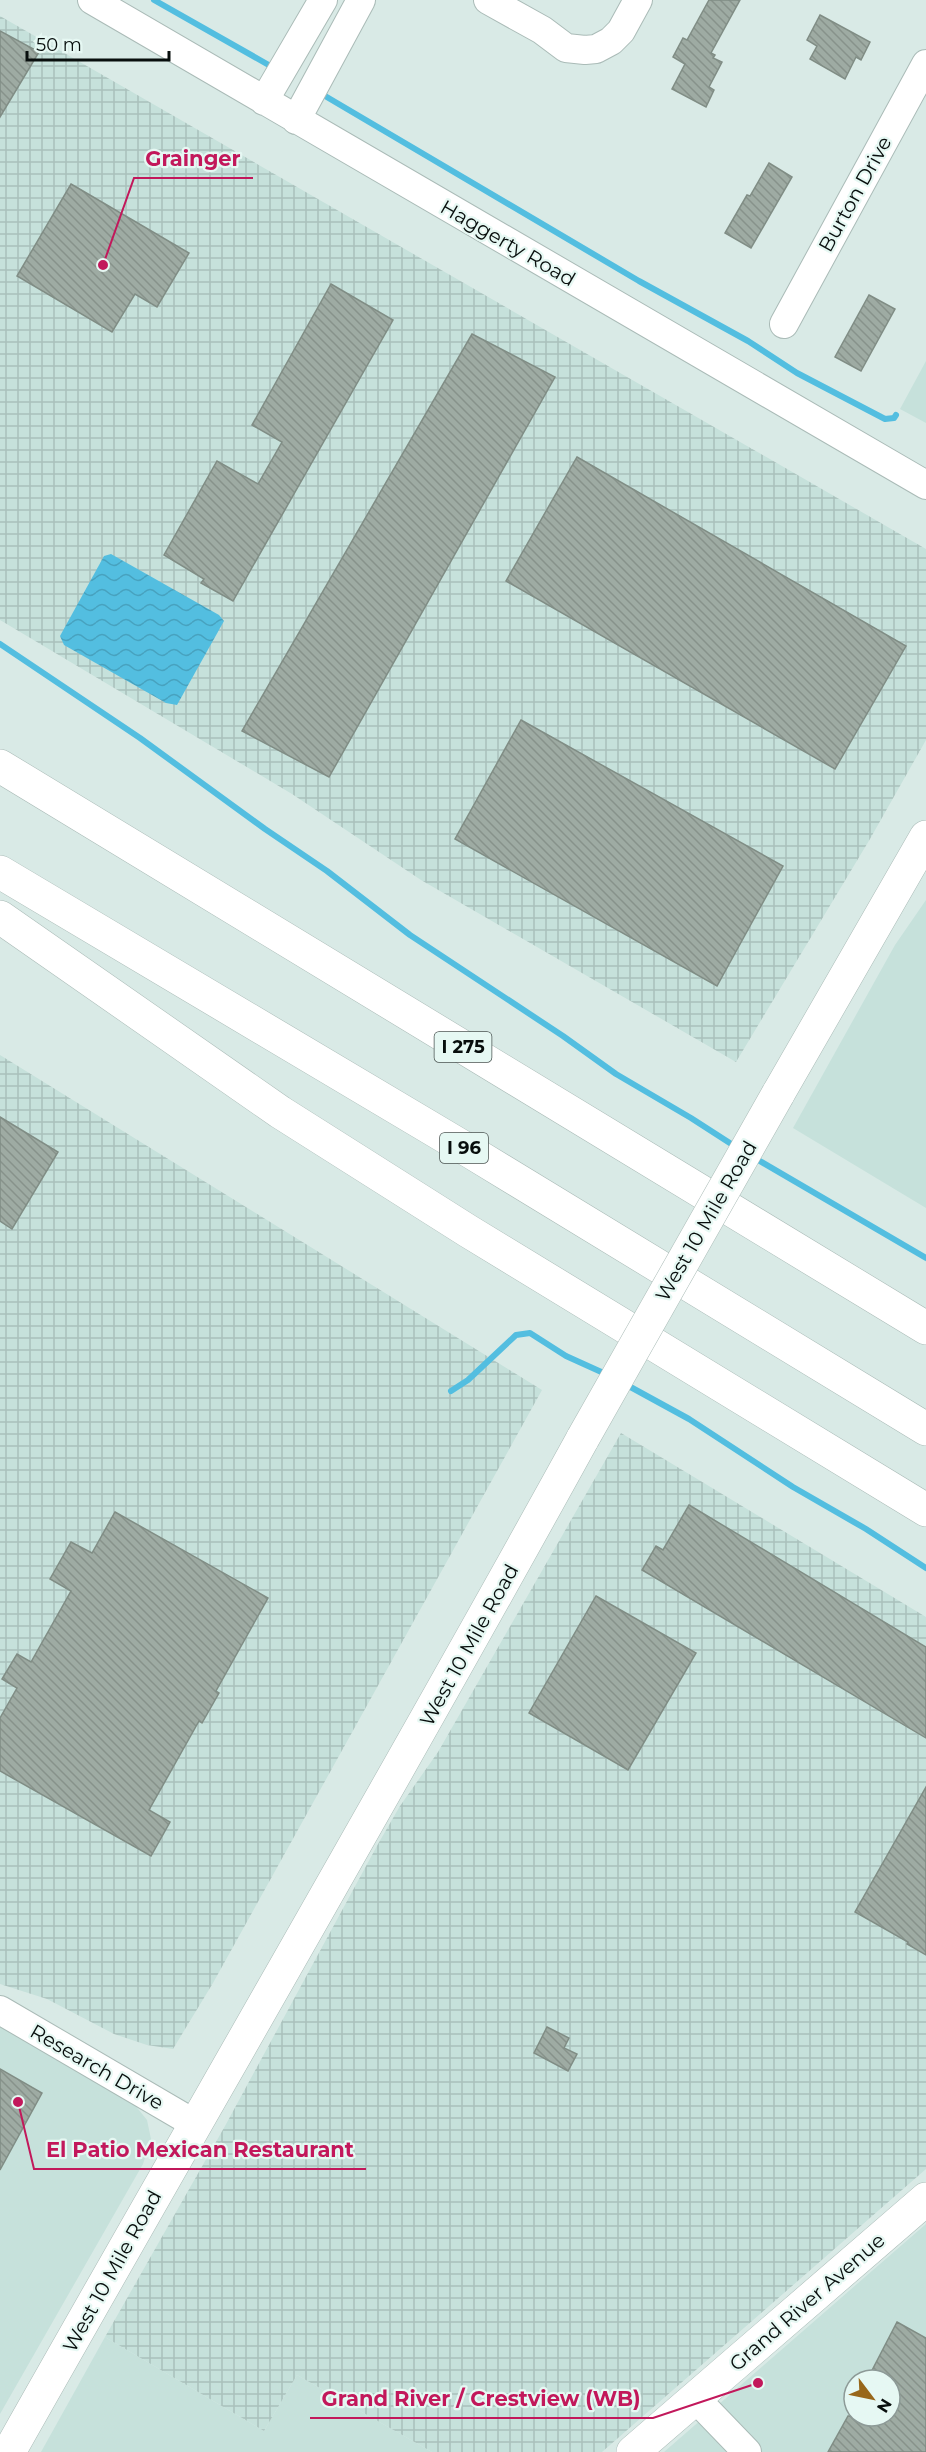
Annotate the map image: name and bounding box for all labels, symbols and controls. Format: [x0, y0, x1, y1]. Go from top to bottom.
scale bar [27, 24, 170, 62]
text: 50 m [36, 34, 82, 56]
street label: Burton Drive [813, 132, 897, 256]
callout: Grainger [134, 139, 253, 178]
text: Grainger [145, 146, 241, 171]
street label: Haggerty Road [436, 195, 580, 291]
road number: I 275 [434, 1032, 492, 1062]
road number: I 96 [440, 1133, 488, 1163]
street label: West 10 Mile Road [650, 1136, 762, 1306]
street label: West 10 Mile Road [415, 1560, 523, 1730]
street label: Research Drive [26, 2019, 168, 2115]
callout: El Patio Mexican Restaurant [34, 2130, 366, 2169]
text: El Patio Mexican Restaurant [46, 2137, 354, 2162]
street label: West 10 Mile Road [58, 2186, 166, 2356]
street label: Grand River Avenue [724, 2228, 890, 2376]
north arrow [842, 2368, 902, 2428]
callout: Grand River / Crestview (WB) [310, 2379, 653, 2418]
text: Grand River / Crestview (WB) [322, 2386, 641, 2411]
text: N [873, 2395, 896, 2416]

